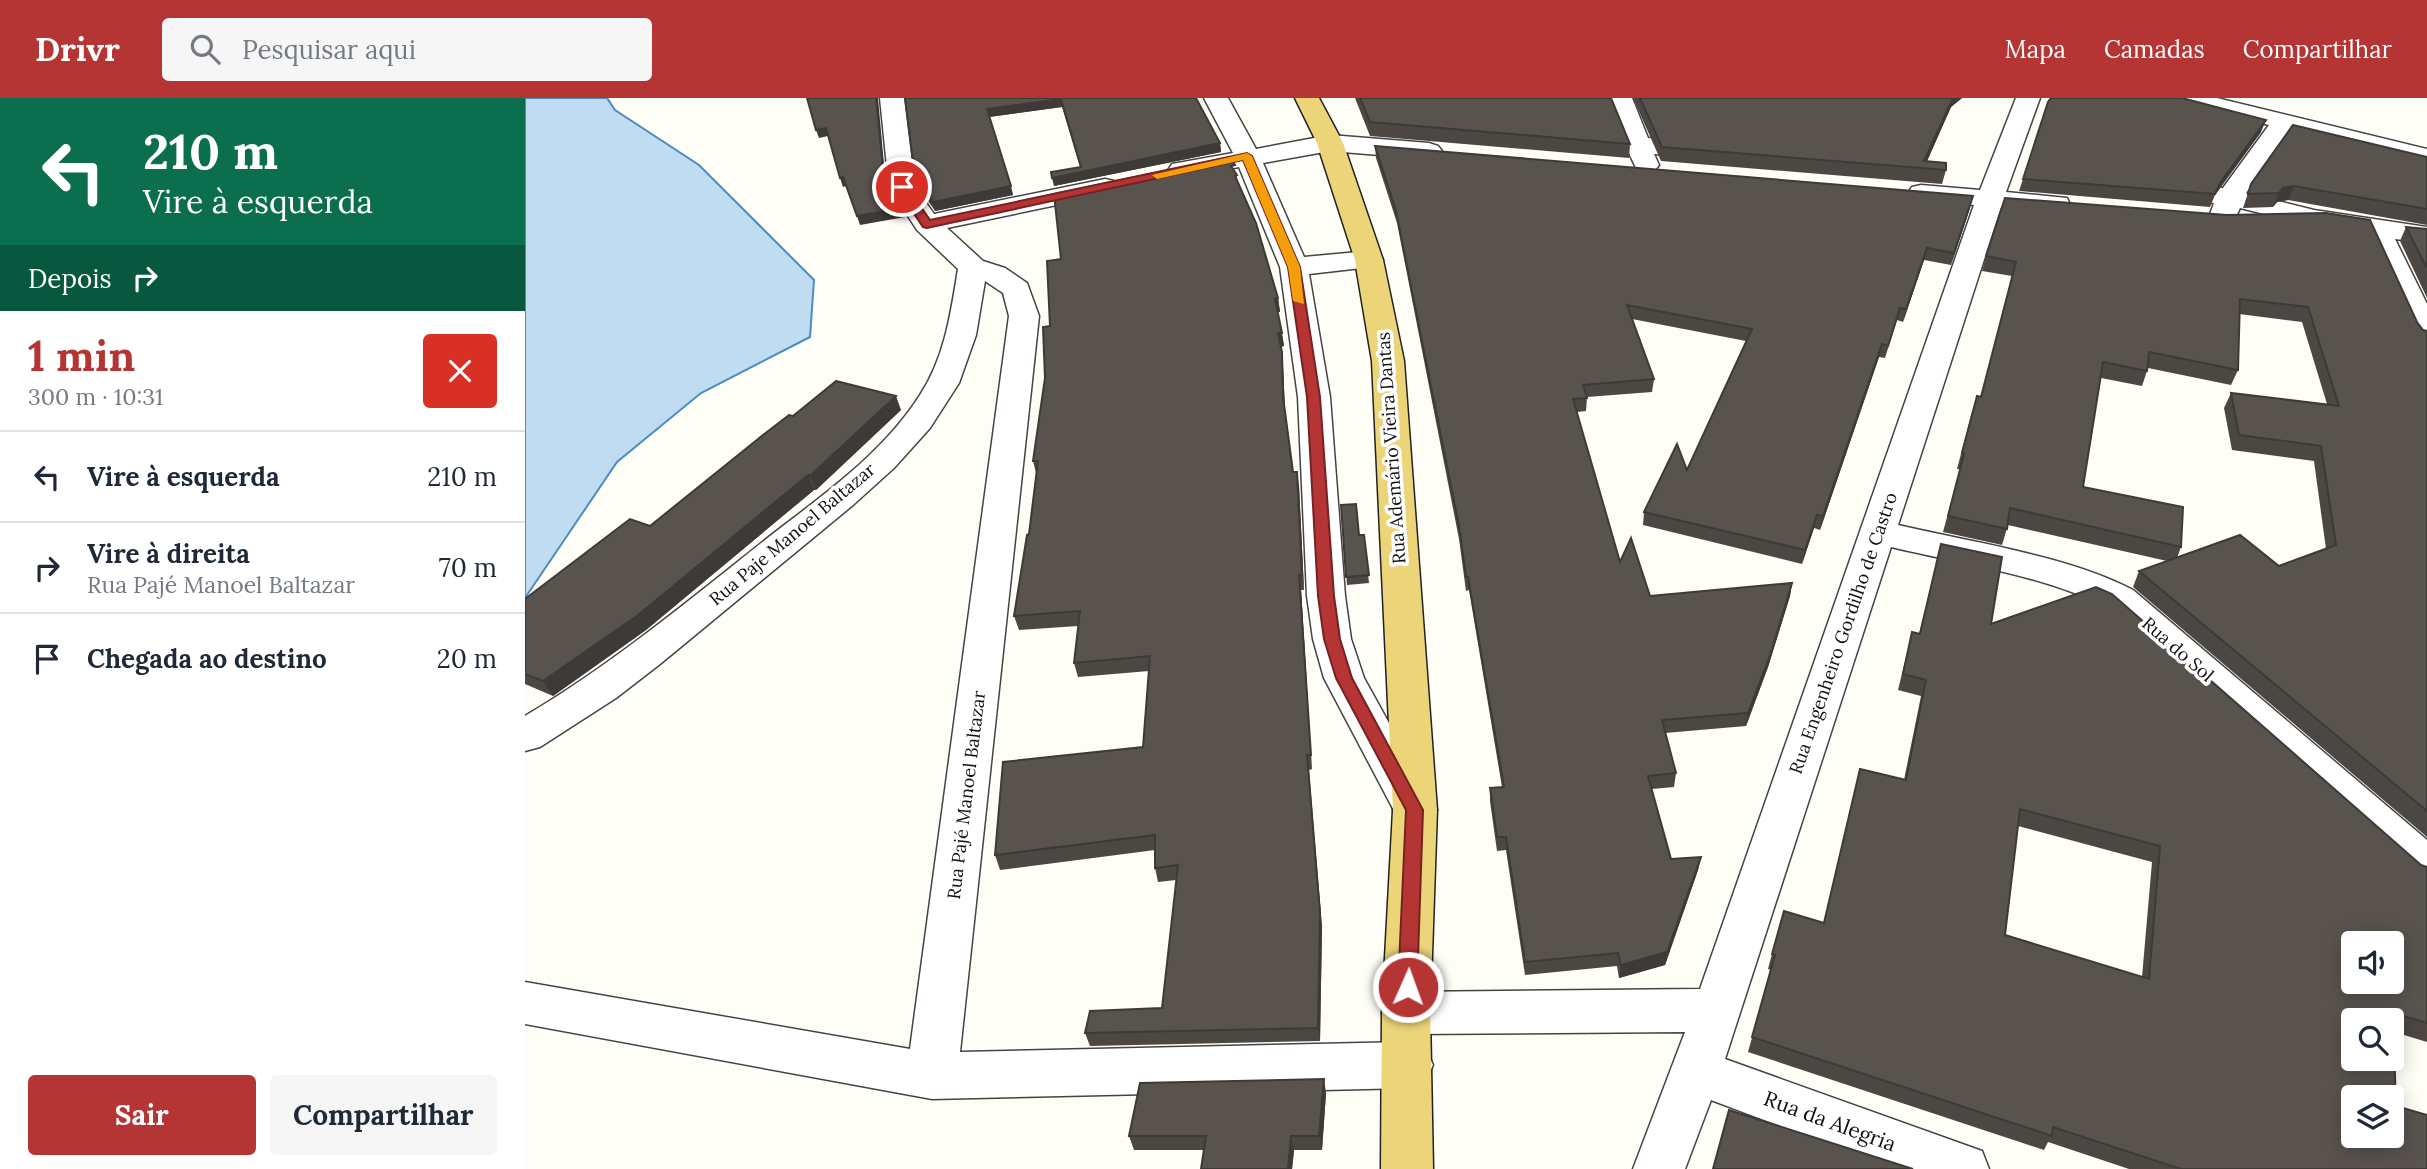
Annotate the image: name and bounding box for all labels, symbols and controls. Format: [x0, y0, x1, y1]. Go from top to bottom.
search box [162, 18, 652, 81]
text: Drivr [35, 28, 120, 70]
icon: search [186, 30, 224, 68]
text: Pesquisar aqui [242, 33, 416, 66]
text: Mapa [2005, 34, 2066, 65]
text: Camadas [2104, 34, 2205, 65]
text: Compartilhar [2243, 34, 2392, 65]
text: 210 m [143, 120, 278, 182]
icon: left [28, 126, 119, 217]
pin [872, 157, 932, 217]
icon: arrive [883, 168, 921, 206]
text: Vire à esquerda [143, 181, 373, 222]
icon: right [126, 259, 164, 297]
text: Depois [28, 262, 112, 295]
text: 1 min [28, 329, 135, 383]
street label: Rua Ademário Vieira Dantas [1371, 331, 1411, 565]
button: close [423, 334, 497, 408]
text: 300 m · 10:31 [28, 382, 163, 411]
icon: left [28, 458, 66, 496]
street label: Rua Paje Manoel Baltazar [704, 458, 880, 610]
text: Vire à esquerda [87, 460, 280, 493]
text: 210 m [427, 460, 497, 493]
street label: Rua Engenheiro Gordilho de Castro [1784, 489, 1902, 777]
text: Vire à direita [87, 537, 250, 570]
icon: right [28, 549, 66, 587]
text: 70 m [439, 551, 497, 584]
text: Rua Pajé Manoel Baltazar [87, 570, 355, 599]
street label: Rua do Sol [2137, 612, 2219, 687]
icon: arrive [28, 640, 66, 678]
text: Chegada ao destino [87, 642, 327, 675]
text: 20 m [437, 642, 497, 675]
street label: Rua Pajé Manoel Baltazar [942, 689, 990, 901]
map controls [2341, 931, 2404, 1148]
button: sound [2341, 931, 2404, 994]
position arrow [1371, 950, 1445, 1024]
button: search [2341, 1008, 2404, 1071]
button: Sair [28, 1075, 256, 1155]
button: Compartilhar [270, 1075, 497, 1155]
street label: Rua da Alegria [1760, 1085, 1900, 1157]
button: layers [2341, 1085, 2404, 1148]

